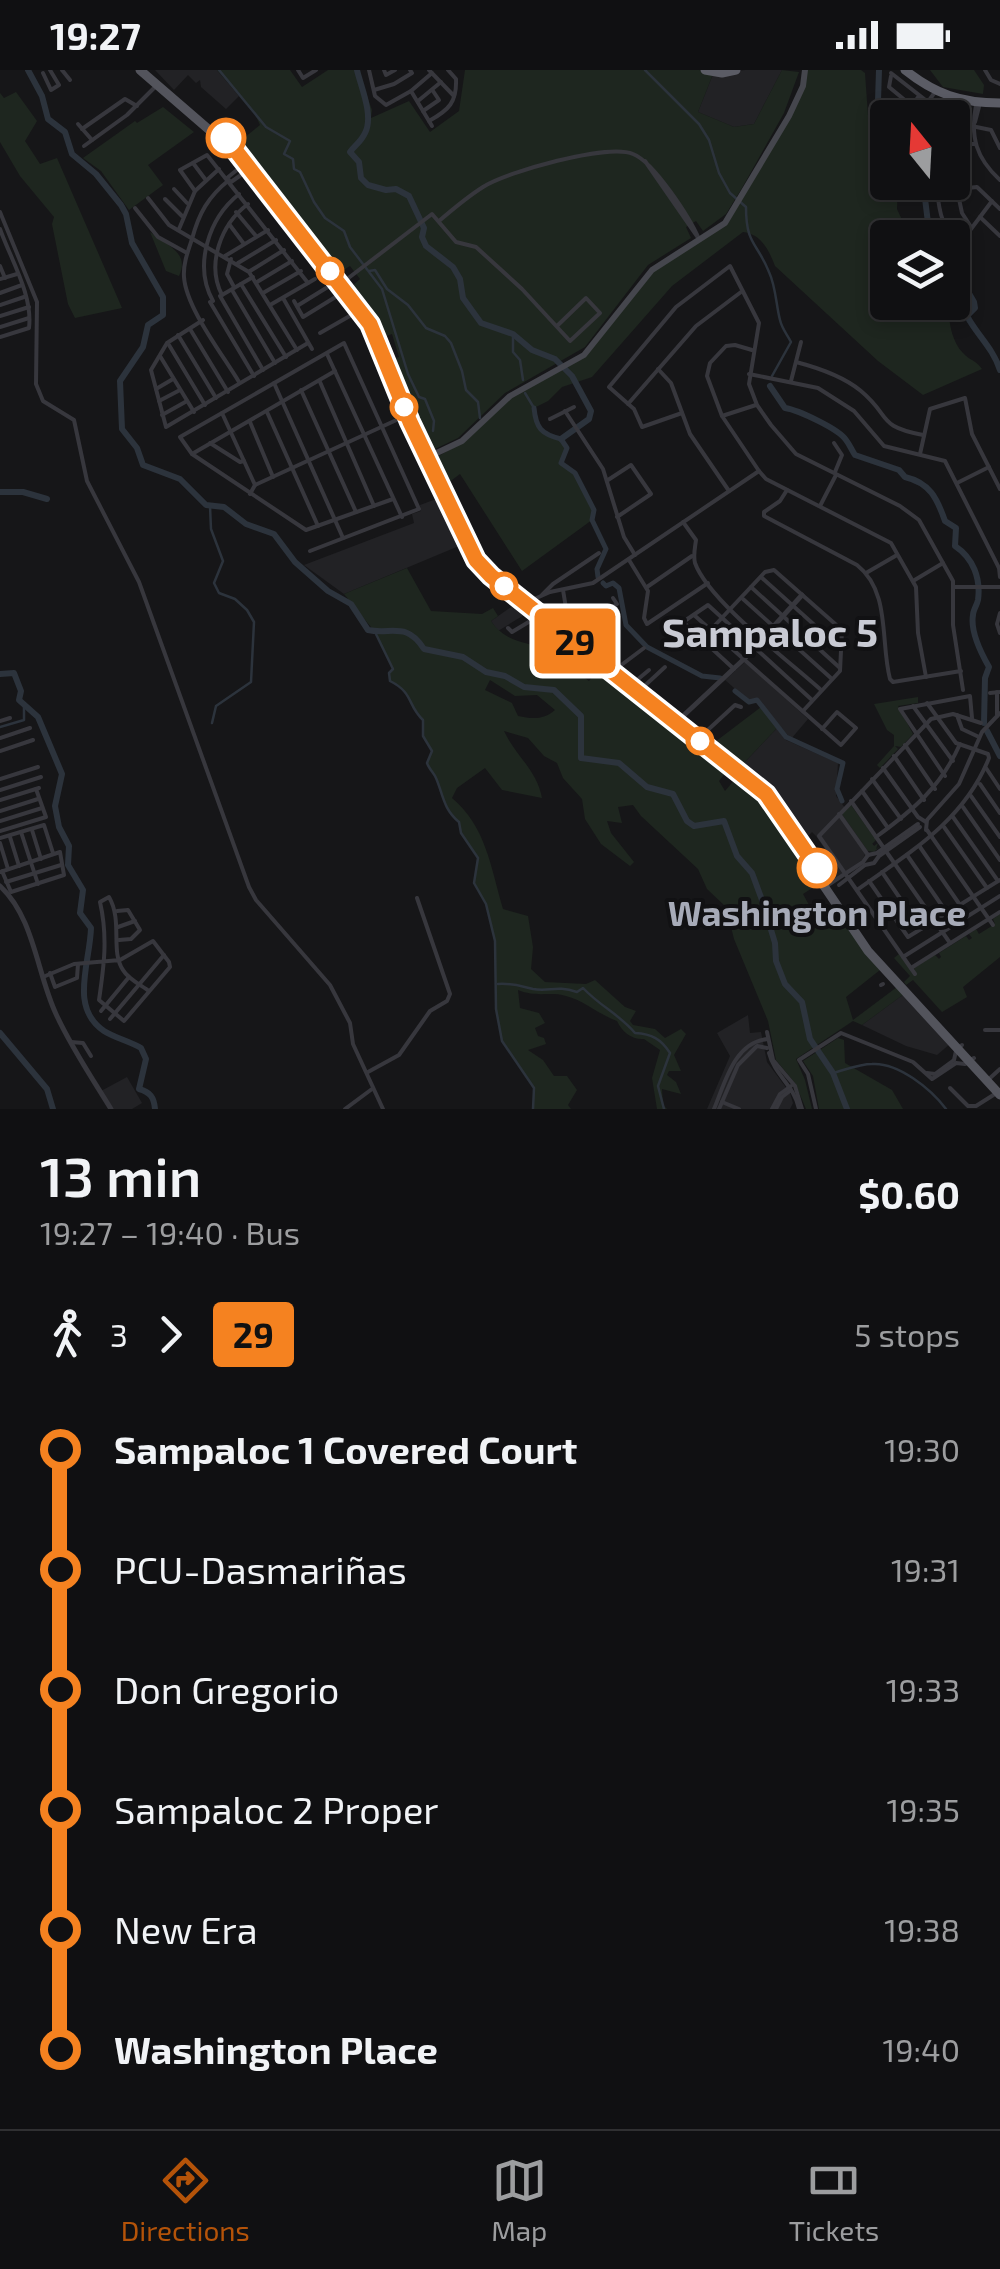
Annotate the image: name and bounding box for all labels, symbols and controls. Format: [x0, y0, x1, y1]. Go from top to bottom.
text: 19:27 [50, 12, 141, 58]
north arrow [870, 100, 970, 200]
map controls [870, 100, 970, 320]
unlabelled marker [207, 119, 245, 157]
button: layers [870, 220, 970, 320]
unlabelled marker [317, 258, 343, 284]
unlabelled marker [391, 394, 417, 420]
unlabelled marker [491, 573, 517, 599]
district label: Sampaloc 5 [662, 607, 878, 655]
line badge: 29 [530, 608, 620, 674]
text: 29 [555, 620, 596, 662]
unlabelled marker [687, 728, 713, 754]
marker: Washington Place [798, 849, 836, 887]
place label: Washington Place [668, 891, 966, 933]
text: 13 min [40, 1142, 201, 1208]
text: $0.60 [858, 1171, 960, 1217]
text: 19:27 – 19:40 · Bus [40, 1213, 300, 1251]
icon: walk [40, 1307, 95, 1362]
icon: forward [143, 1307, 198, 1362]
text: 29 [233, 1313, 274, 1355]
text: 3 [110, 1315, 128, 1353]
text: 5 stops [854, 1315, 960, 1353]
text: Sampaloc 1 Covered Court [114, 1426, 577, 1472]
text: 19:30 [884, 1430, 960, 1468]
text: PCU-Dasmariñas [114, 1546, 407, 1592]
text: 19:31 [891, 1550, 960, 1588]
text: Don Gregorio [114, 1666, 339, 1712]
text: 19:33 [886, 1670, 960, 1708]
text: Sampaloc 2 Proper [114, 1786, 439, 1832]
text: 19:35 [886, 1790, 960, 1828]
text: New Era [114, 1906, 258, 1952]
text: 19:38 [884, 1910, 960, 1948]
text: Washington Place [114, 2026, 438, 2072]
text: 19:40 [882, 2030, 960, 2068]
tab: Directions [121, 2153, 250, 2247]
tab: Map [491, 2153, 547, 2247]
tab: Tickets [789, 2153, 879, 2247]

